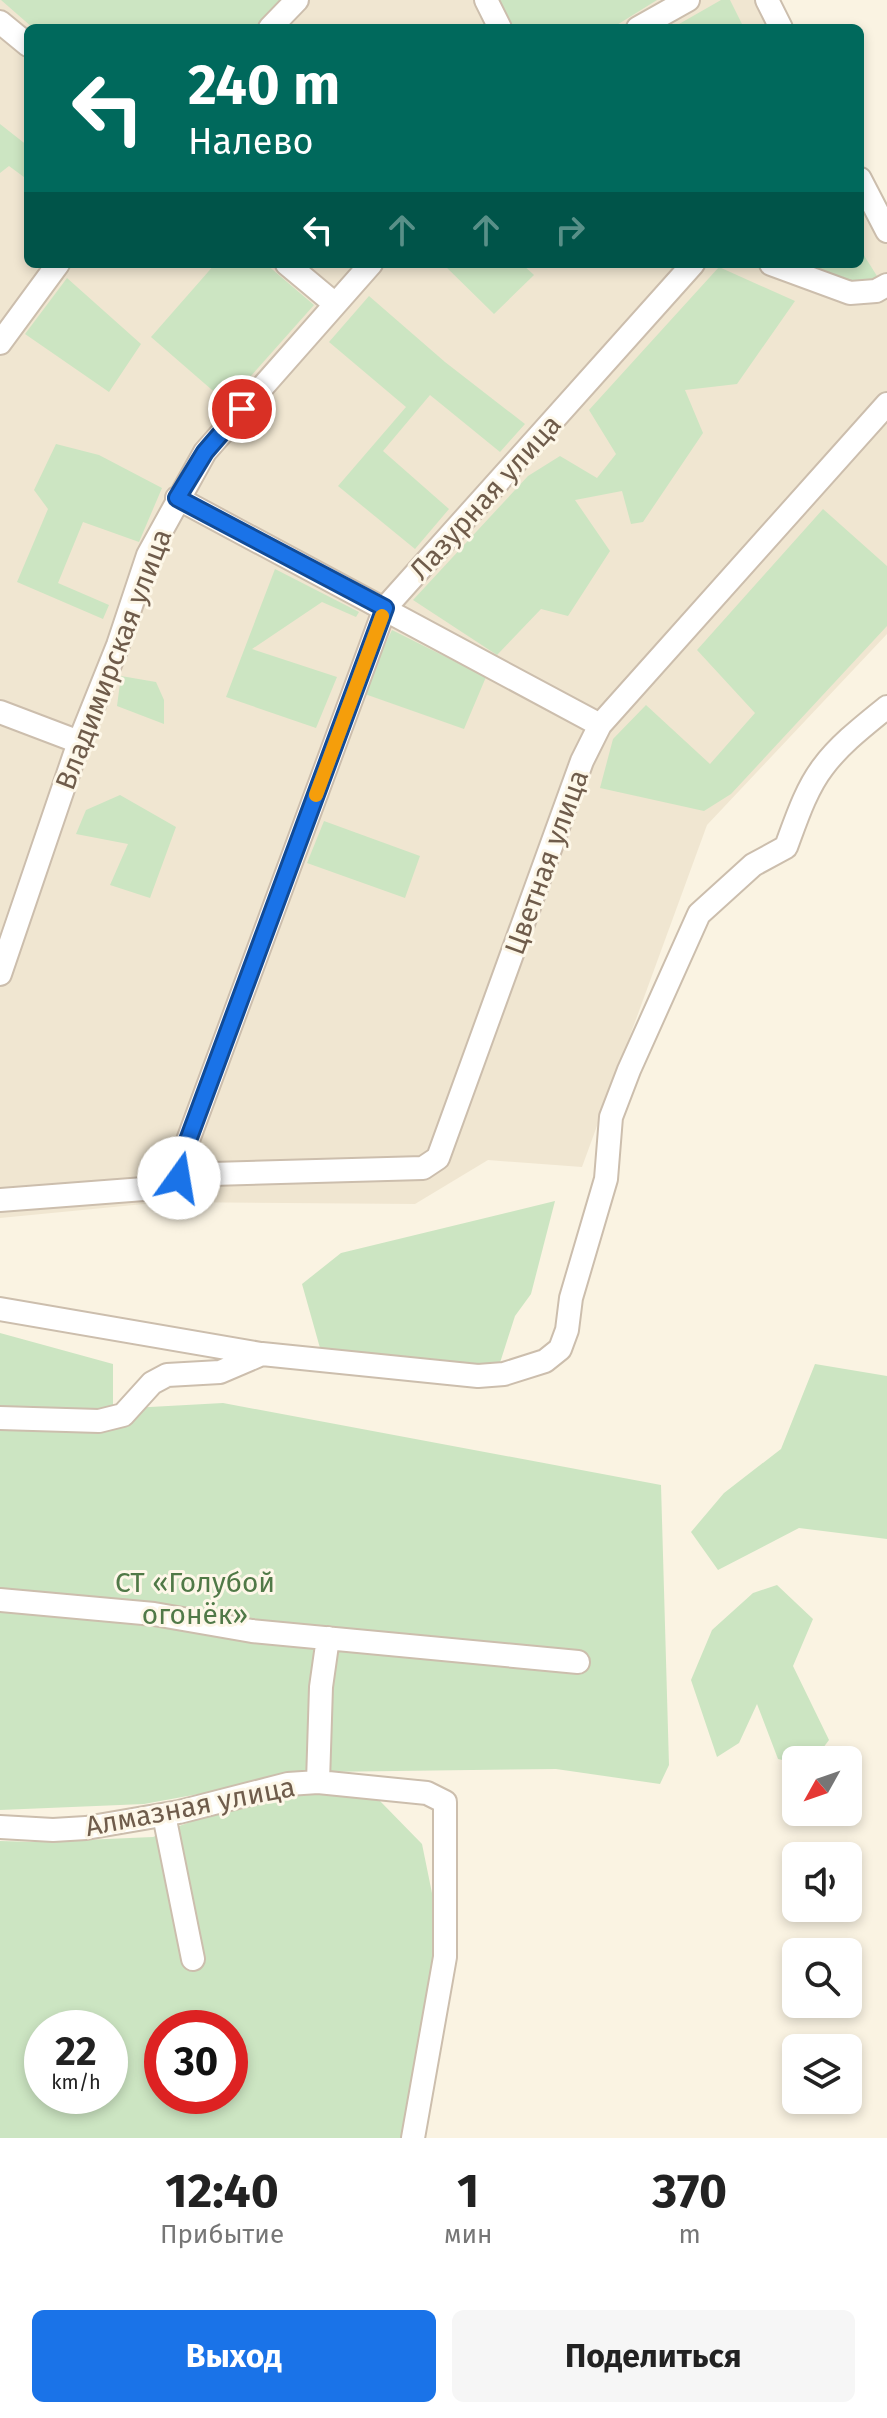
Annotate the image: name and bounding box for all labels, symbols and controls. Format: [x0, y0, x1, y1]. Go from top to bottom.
text: 240 m [188, 52, 340, 119]
icon: left [56, 56, 160, 160]
text: Налево [188, 120, 314, 164]
icon: left [296, 208, 340, 252]
icon: ahead [380, 208, 424, 252]
icon: ahead [464, 208, 508, 252]
icon: right [548, 208, 592, 252]
pin [208, 375, 276, 443]
icon: arrive [220, 387, 264, 431]
street label: Лазурная улица [403, 408, 568, 587]
street label: Владимирская улица [48, 524, 178, 794]
street label: Цветная улица [498, 765, 595, 959]
position arrow [137, 1136, 221, 1220]
park label: СТ «Голубой огонёк» [115, 1566, 275, 1631]
north arrow [782, 1746, 862, 1826]
map controls [782, 1746, 862, 2114]
street label: Алмазная улица [82, 1770, 298, 1843]
button: sound [782, 1842, 862, 1922]
button: search [782, 1938, 862, 2018]
speed limit sign: 30 [144, 2010, 248, 2114]
text: 22 [55, 2028, 97, 2076]
button: layers [782, 2034, 862, 2114]
text: km/h [51, 2070, 101, 2094]
text: 12:40 [165, 2162, 279, 2220]
text: 1 [457, 2162, 479, 2220]
text: 370 [652, 2162, 727, 2220]
text: Прибытие [160, 2219, 284, 2250]
text: мин [444, 2219, 492, 2250]
text: m [679, 2219, 701, 2250]
button: Выход [32, 2310, 436, 2402]
button: Поделиться [452, 2310, 855, 2402]

